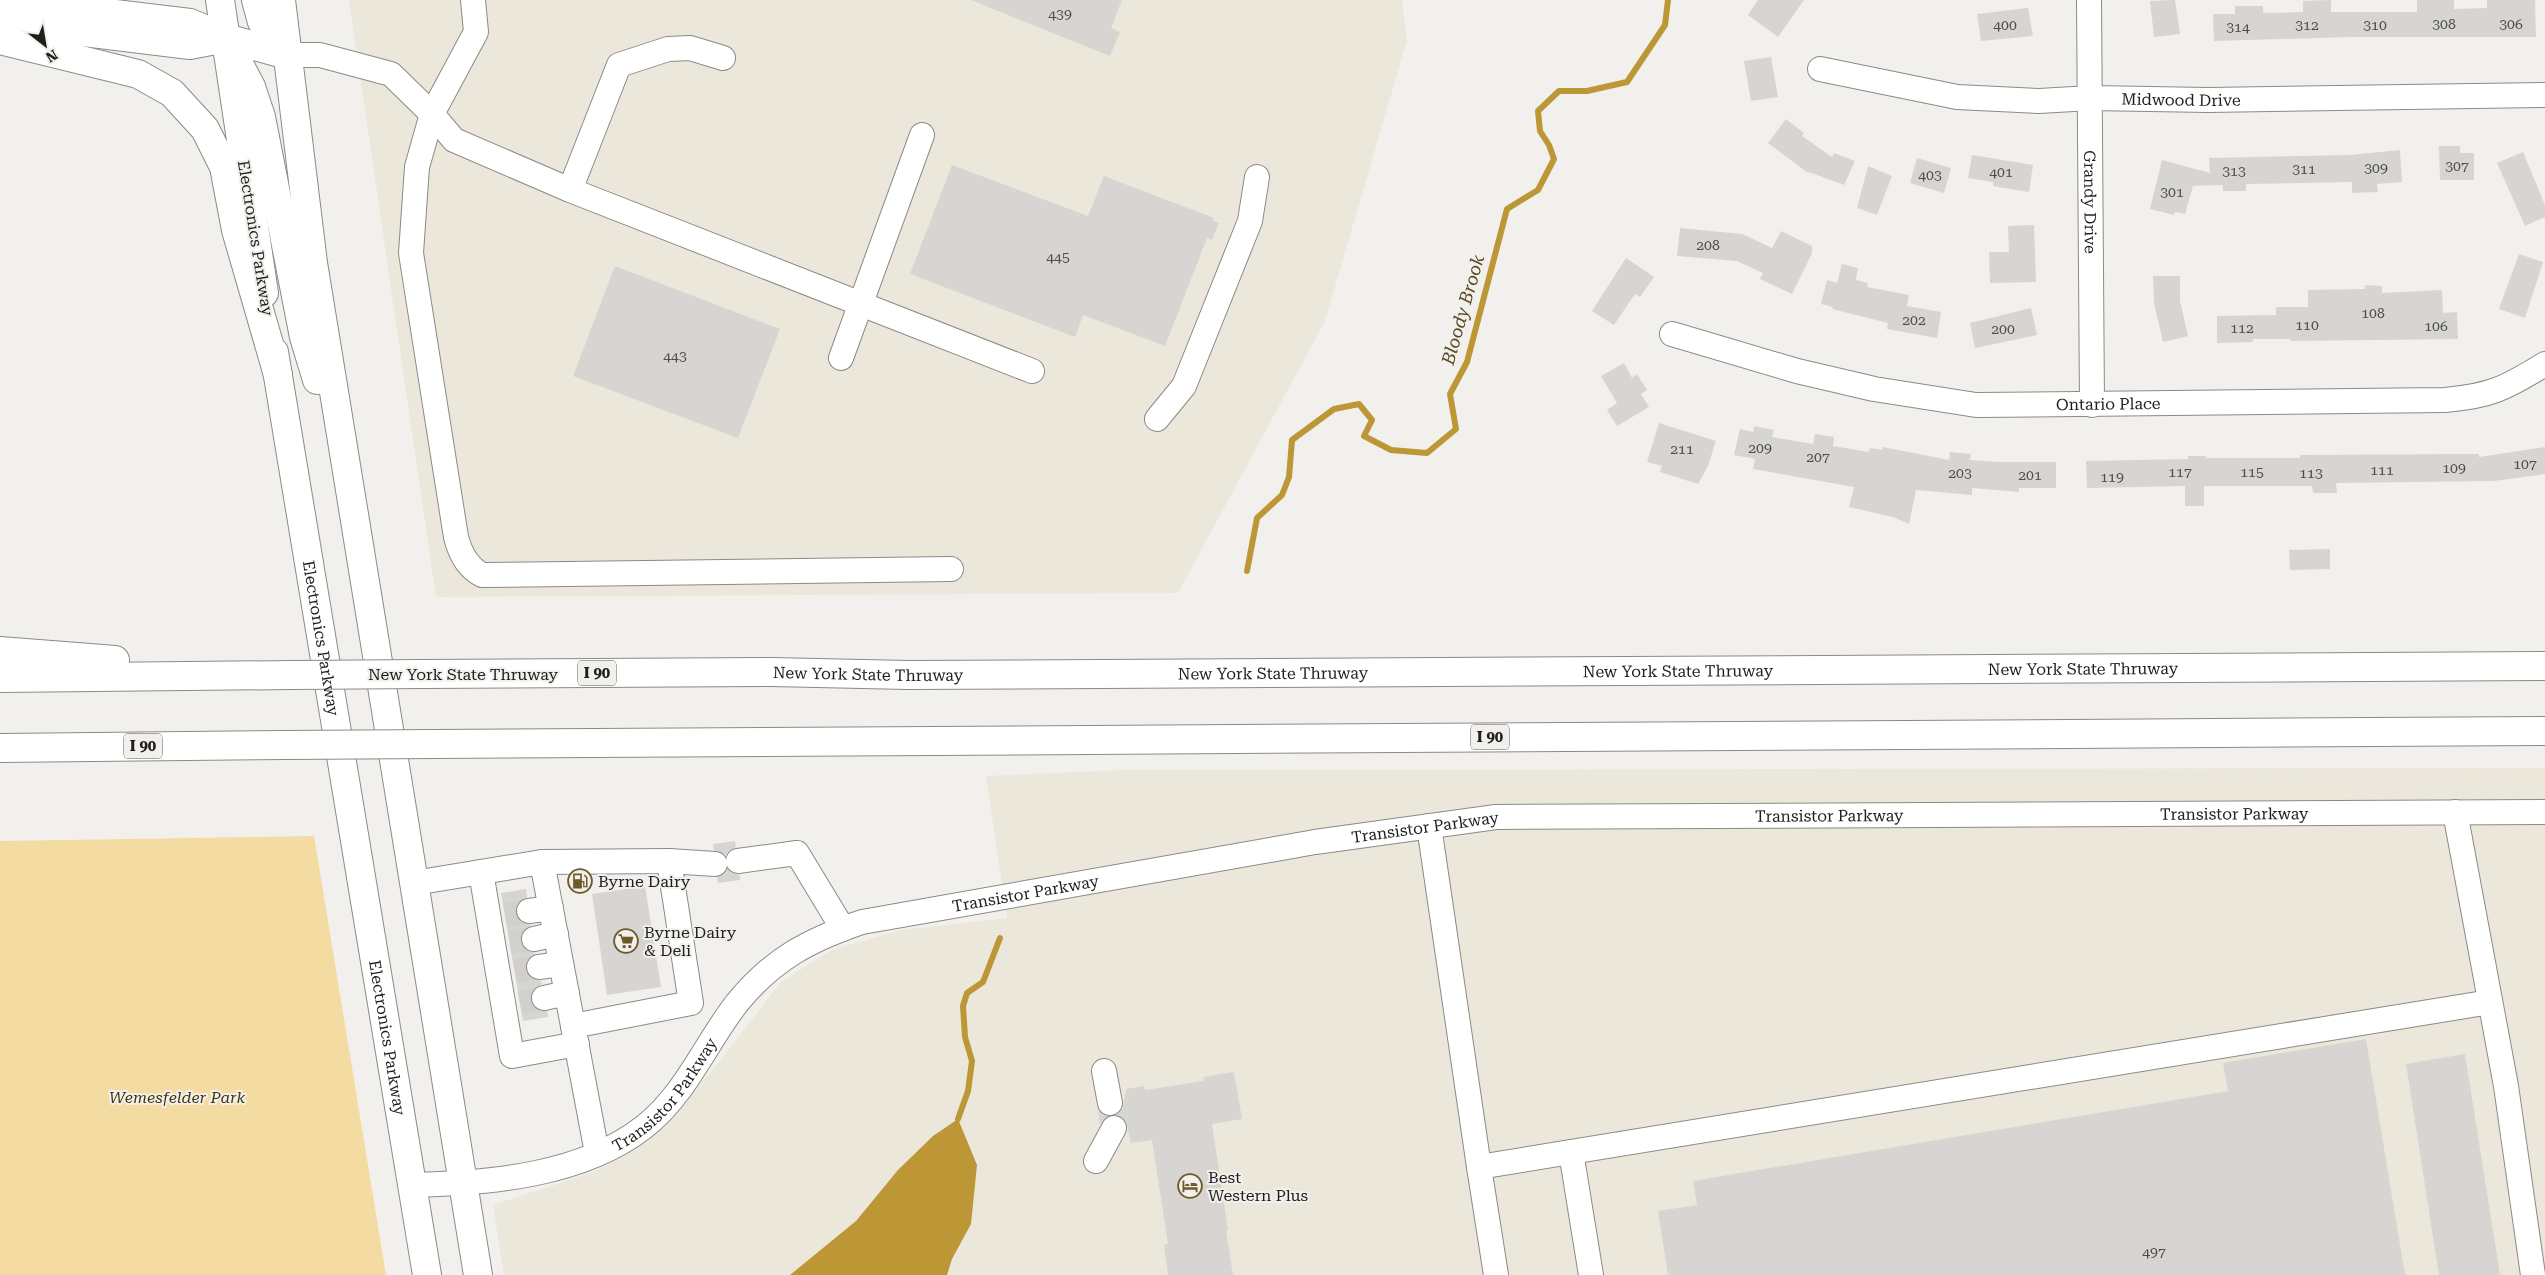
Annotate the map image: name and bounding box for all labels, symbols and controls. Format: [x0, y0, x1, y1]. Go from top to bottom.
house number: 439 [1048, 6, 1072, 22]
house number: 308 [2432, 16, 2456, 32]
house number: 306 [2499, 16, 2523, 32]
house number: 400 [1993, 17, 2017, 33]
house number: 312 [2295, 17, 2319, 33]
house number: 310 [2363, 17, 2387, 33]
house number: 314 [2226, 19, 2250, 35]
north arrow [20, 20, 70, 70]
text: N [43, 47, 60, 66]
street label: Midwood Drive [2121, 90, 2241, 110]
street label: Grandy Drive [2080, 150, 2100, 254]
house number: 307 [2445, 158, 2469, 174]
street label: Electronics Parkway [234, 159, 277, 318]
house number: 309 [2364, 160, 2388, 176]
house number: 311 [2292, 161, 2316, 177]
house number: 313 [2222, 163, 2246, 179]
house number: 401 [1989, 164, 2013, 180]
house number: 403 [1918, 167, 1942, 183]
house number: 301 [2160, 184, 2184, 200]
house number: 208 [1696, 237, 1720, 253]
house number: 445 [1046, 249, 1070, 265]
water label: Bloody Brook [1437, 252, 1488, 368]
house number: 108 [2361, 305, 2385, 321]
house number: 202 [1902, 312, 1926, 328]
house number: 110 [2295, 317, 2319, 333]
house number: 106 [2424, 318, 2448, 334]
house number: 112 [2230, 320, 2254, 336]
house number: 200 [1991, 321, 2015, 337]
house number: 443 [663, 348, 687, 364]
street label: Ontario Place [2056, 394, 2161, 414]
house number: 209 [1748, 440, 1772, 456]
house number: 211 [1670, 441, 1694, 457]
house number: 207 [1806, 449, 1830, 465]
house number: 107 [2513, 456, 2537, 472]
house number: 109 [2442, 460, 2466, 476]
house number: 111 [2370, 462, 2394, 478]
house number: 117 [2168, 464, 2192, 480]
house number: 115 [2240, 464, 2264, 480]
house number: 203 [1948, 465, 1972, 481]
house number: 113 [2299, 465, 2323, 481]
house number: 201 [2018, 467, 2042, 483]
house number: 119 [2100, 469, 2124, 485]
street label: Electronics Parkway [299, 559, 343, 718]
street label: New York State Thruway [1988, 659, 2179, 679]
road number: I 90 [578, 660, 616, 686]
street label: New York State Thruway [1583, 661, 1774, 681]
street label: New York State Thruway [773, 663, 964, 685]
street label: New York State Thruway [1178, 663, 1369, 684]
street label: New York State Thruway [368, 665, 559, 684]
road number: I 90 [1471, 724, 1509, 750]
road number: I 90 [124, 734, 162, 758]
street label: Transistor Parkway [2160, 804, 2309, 824]
street label: Transistor Parkway [1755, 806, 1904, 826]
street label: Transistor Parkway [1350, 808, 1500, 847]
fuel station icon: Byrne Dairy [567, 868, 593, 894]
street label: Transistor Parkway [951, 871, 1101, 916]
place label: Byrne Dairy [598, 872, 691, 891]
place label: Byrne Dairy & Deli [644, 923, 737, 960]
supermarket icon: Byrne Dairy & Deli [613, 928, 639, 954]
street label: Electronics Parkway [365, 959, 409, 1117]
street label: Transistor Parkway [609, 1034, 721, 1155]
park label: Wemesfelder Park [109, 1088, 245, 1107]
place label: Best Western Plus [1208, 1168, 1309, 1205]
hotel icon: Best Western Plus [1177, 1173, 1203, 1199]
house number: 497 [2142, 1244, 2166, 1260]

